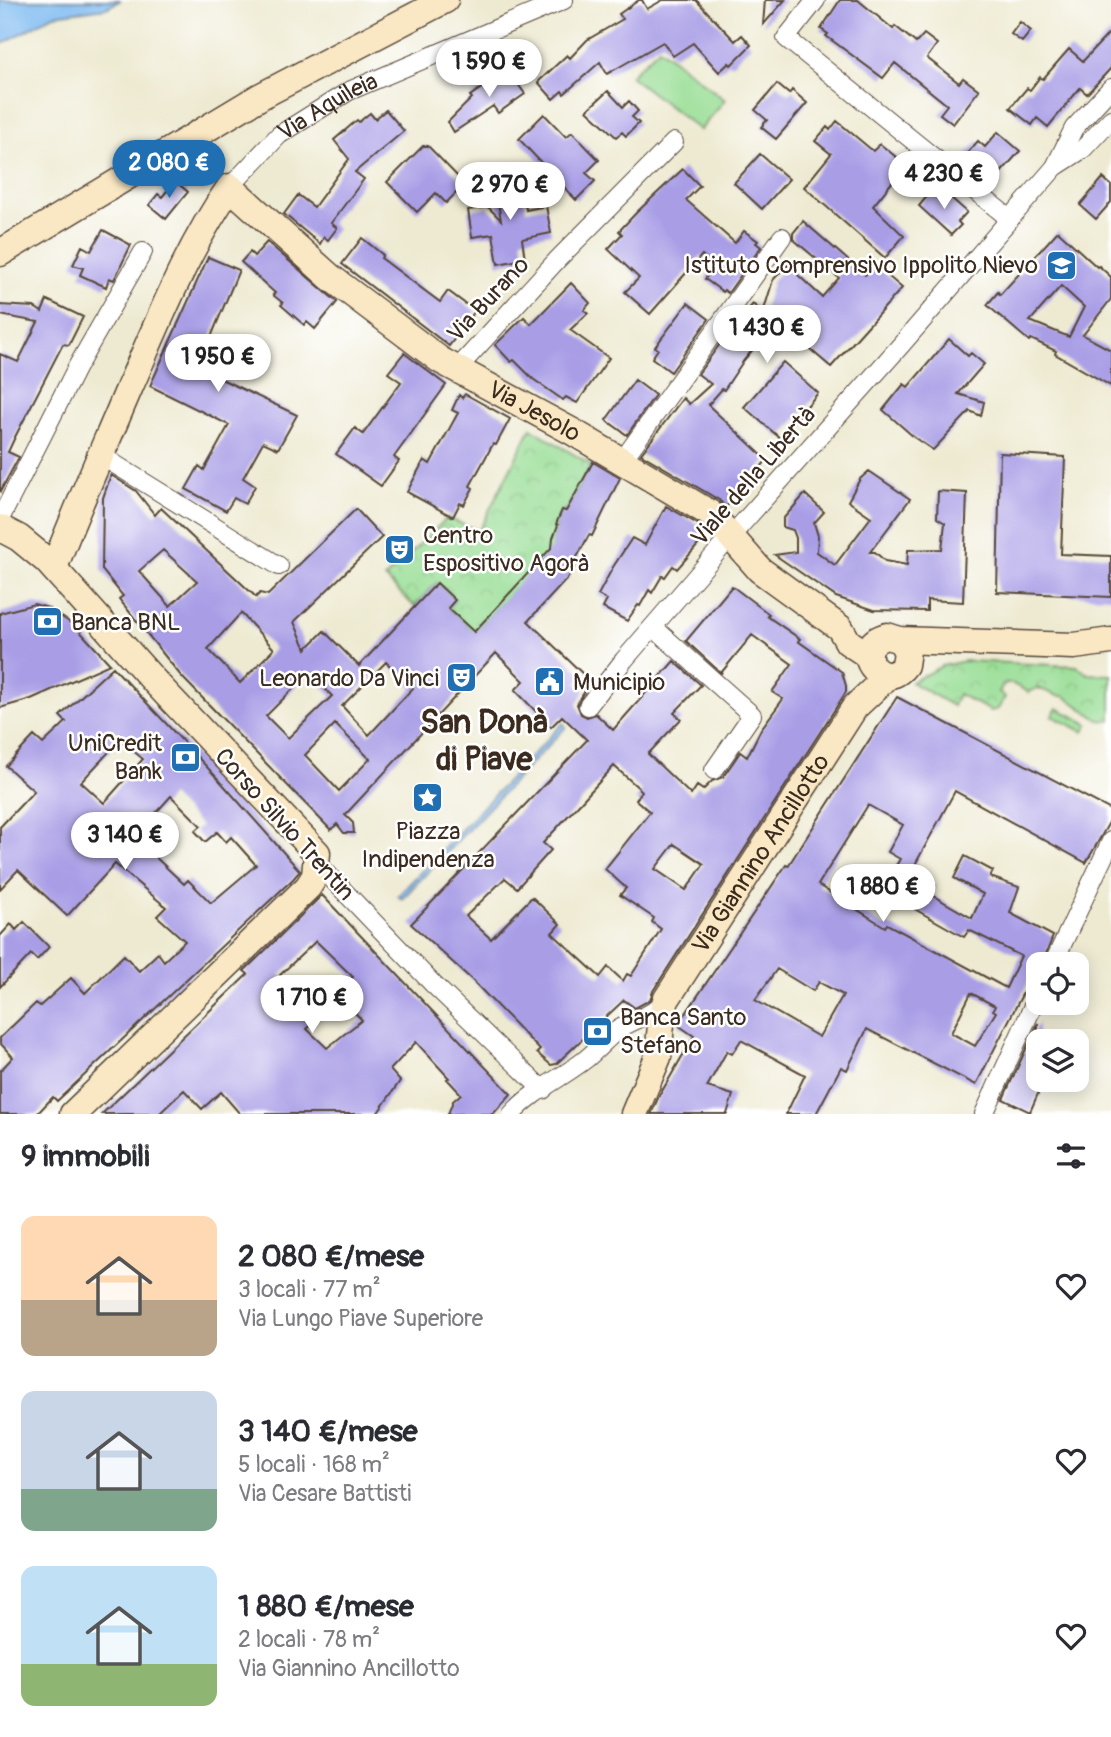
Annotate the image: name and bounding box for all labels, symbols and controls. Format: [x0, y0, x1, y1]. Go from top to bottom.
pin: 1 590 € [424, 40, 554, 99]
text: 1 590 € [452, 47, 526, 76]
street label: Via Aquileia [272, 67, 382, 147]
pin: 2 080 € [104, 140, 234, 200]
text: 2 080 € [128, 148, 210, 177]
pin: 4 230 € [879, 152, 1009, 211]
text: 4 230 € [904, 159, 984, 188]
pin: 2 970 € [445, 162, 575, 222]
text: 2 970 € [471, 170, 549, 199]
school or university icon: Istituto Comprensivo Ippolito Nievo [1044, 248, 1078, 282]
street label: Via Burano [441, 250, 535, 348]
place label: Istituto Comprensivo Ippolito Nievo [684, 251, 1038, 280]
pin: 1 430 € [702, 306, 832, 365]
text: 1 430 € [729, 313, 805, 342]
pin: 1 950 € [153, 334, 283, 394]
text: 1 950 € [181, 342, 255, 371]
street label: Via Jesolo [483, 375, 585, 448]
street label: Viale della Libertà [685, 401, 822, 552]
place label: Centro Espositivo Agorà [423, 521, 589, 578]
theatre icon: Centro Espositivo Agorà [383, 532, 417, 566]
bank icon: Banca BNL [31, 605, 65, 639]
place label: Banca BNL [71, 608, 181, 637]
theatre icon: Leonardo Da Vinci [445, 661, 479, 695]
place label: Leonardo Da Vinci [259, 664, 439, 693]
public building icon: Municipio [533, 665, 567, 699]
place label: Municipio [573, 668, 665, 697]
district label: San Donà di Piave [420, 703, 548, 780]
place label: UniCredit Bank [68, 729, 162, 786]
bank icon: UniCredit Bank [168, 740, 202, 774]
street label: Corso Silvio Trentin [209, 742, 361, 906]
street label: Via Giannino Ancillotto [686, 749, 836, 959]
place icon: Piazza Indipendenza [411, 780, 445, 814]
pin: 3 140 € [60, 812, 190, 872]
place label: Piazza Indipendenza [361, 817, 495, 874]
text: 3 140 € [87, 820, 163, 849]
pin: 1 880 € [818, 864, 948, 924]
text: 1 880 € [846, 872, 920, 901]
map controls [1026, 952, 1089, 1092]
button: locate [1026, 952, 1089, 1015]
pin: 1 710 € [247, 976, 377, 1035]
text: 1 710 € [276, 983, 348, 1012]
place label: Banca Santo Stefano [620, 1003, 747, 1060]
bank icon: Banca Santo Stefano [580, 1014, 614, 1048]
button: layers [1026, 1029, 1089, 1092]
icon: filters [1052, 1137, 1090, 1175]
text: 9 immobili [21, 1138, 150, 1175]
text: 2 080 €/mese [238, 1238, 424, 1275]
icon: home [77, 1244, 161, 1328]
icon: heart [1052, 1267, 1090, 1305]
text: 3 locali · 77 m² [238, 1275, 381, 1304]
text: Via Lungo Piave Superiore [238, 1304, 483, 1333]
text: 3 140 €/mese [238, 1413, 418, 1450]
icon: home [77, 1419, 161, 1503]
icon: heart [1052, 1442, 1090, 1480]
text: 5 locali · 168 m² [238, 1450, 390, 1479]
text: Via Cesare Battisti [238, 1479, 411, 1508]
text: 1 880 €/mese [238, 1588, 414, 1625]
icon: home [77, 1594, 161, 1678]
icon: heart [1052, 1617, 1090, 1655]
text: 2 locali · 78 m² [238, 1625, 380, 1654]
text: Via Giannino Ancillotto [238, 1654, 460, 1683]

